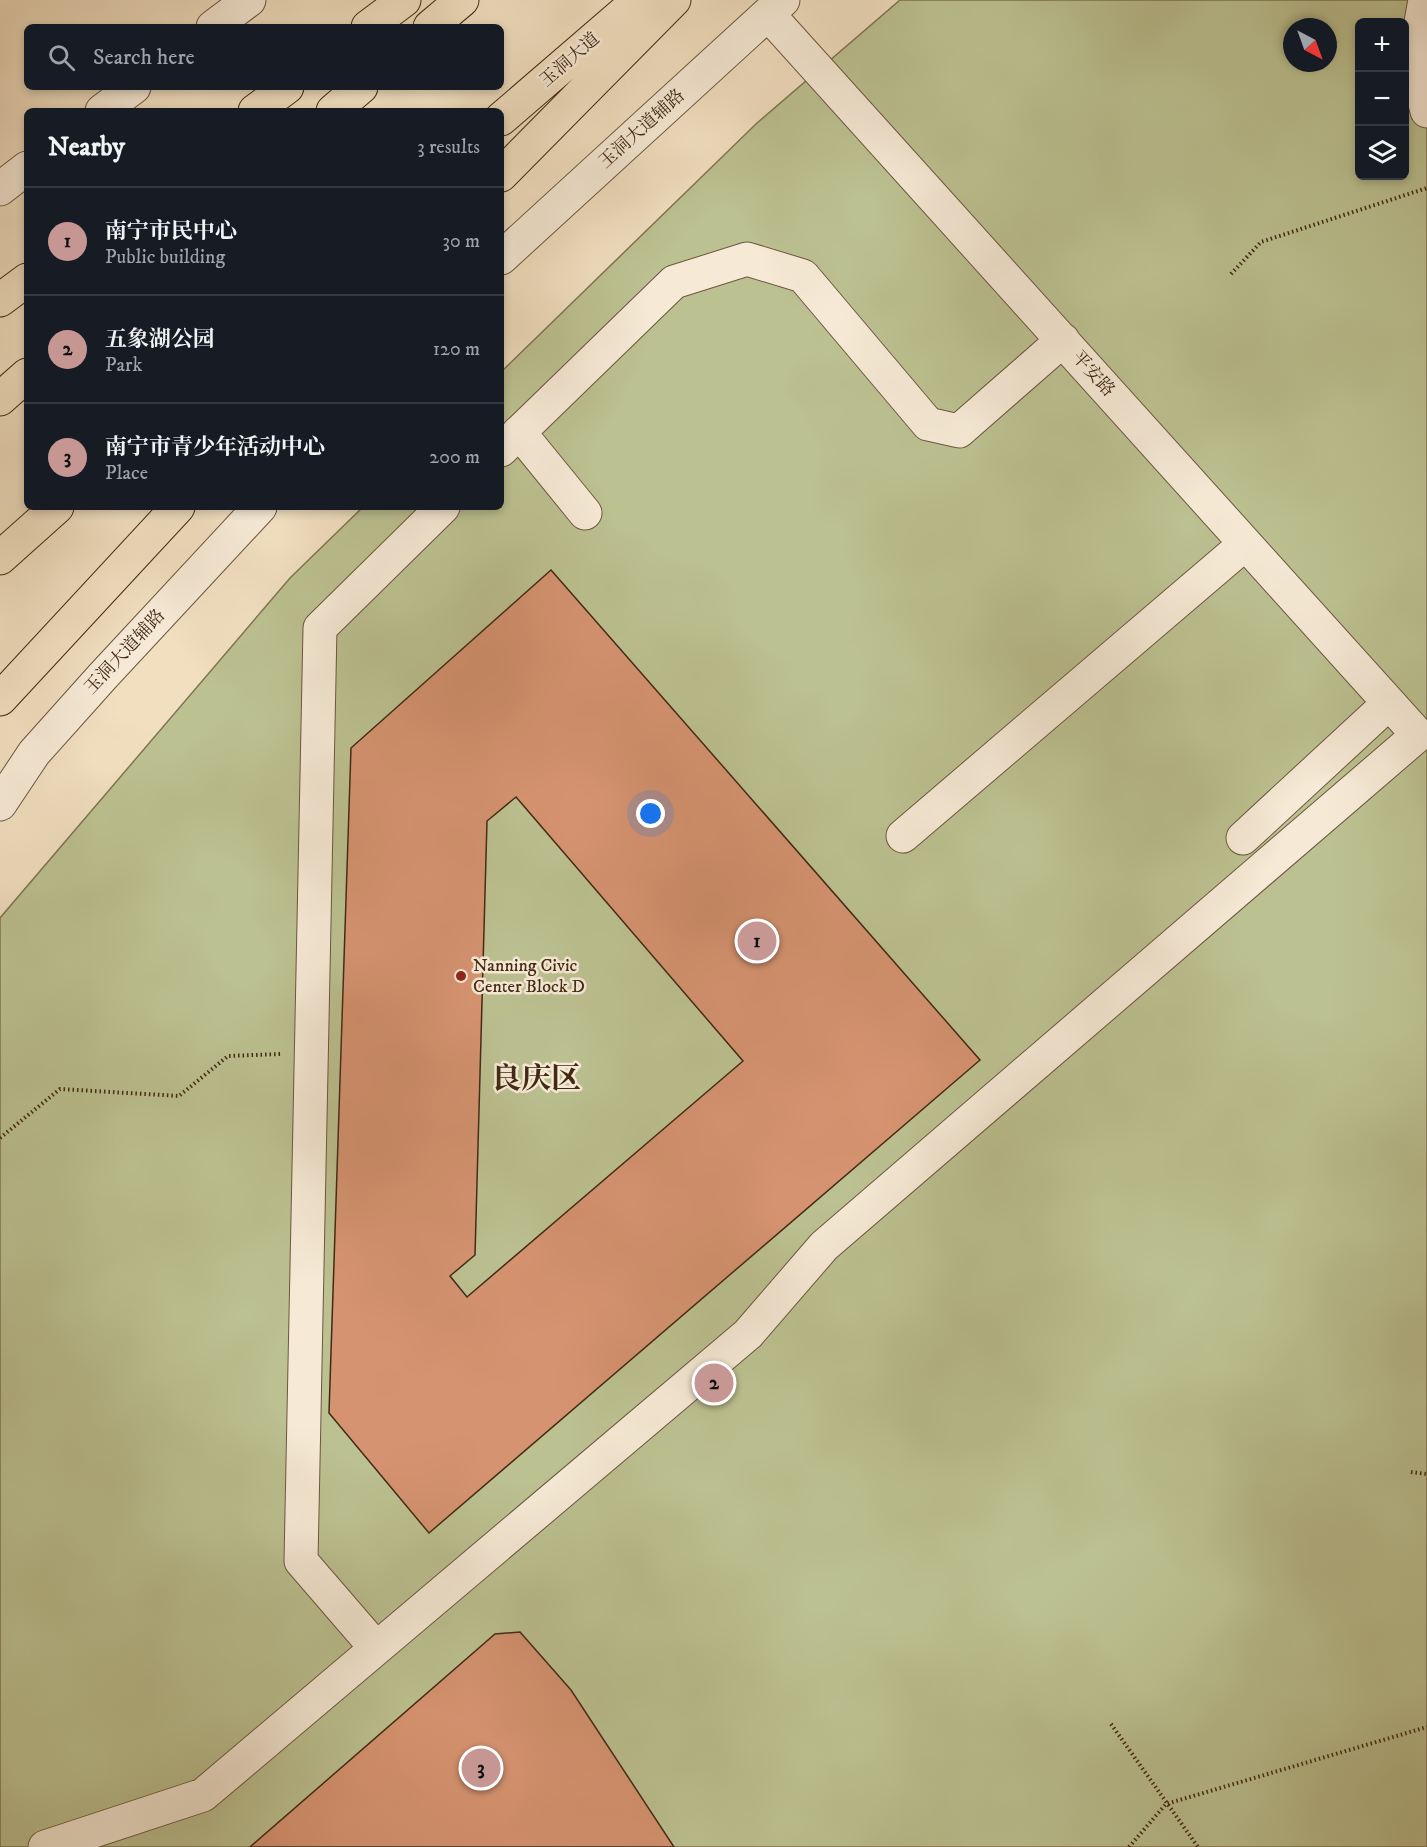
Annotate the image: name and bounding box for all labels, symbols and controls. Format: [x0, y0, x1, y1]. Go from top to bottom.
north arrow [1283, 18, 1337, 72]
map controls [1355, 18, 1409, 180]
button: + [1355, 18, 1409, 72]
search box [24, 24, 504, 90]
street label: 玉洞大道 [536, 28, 604, 92]
icon: search [45, 41, 78, 74]
text: Search here [93, 44, 195, 71]
button: − [1355, 72, 1409, 126]
street label: 玉洞大道辅路 [595, 85, 689, 173]
button: layers [1355, 126, 1409, 180]
text: Nearby [48, 131, 125, 164]
text: 3 results [417, 135, 480, 160]
text: 南宁市民中心 [105, 218, 237, 245]
text: 1 [64, 229, 71, 254]
text: 30 m [442, 229, 480, 254]
text: Public building [105, 245, 225, 270]
text: 五象湖公园 [105, 326, 215, 353]
text: 2 [63, 337, 72, 362]
text: 120 m [433, 337, 480, 362]
street label: 平安路 [1067, 347, 1119, 401]
text: Park [105, 353, 142, 378]
text: 南宁市青少年活动中心 [105, 434, 325, 461]
text: 3 [64, 445, 71, 470]
text: 200 m [429, 445, 480, 470]
text: Place [105, 461, 148, 486]
street label: 玉洞大道辅路 [80, 605, 170, 699]
your location [636, 799, 665, 828]
pin: 1 [738, 918, 777, 964]
place label: Nanning Civic Center Block D [473, 955, 585, 998]
marker: Nanning Civic Center Block D [454, 969, 468, 983]
district label: 良庆区 [491, 1061, 581, 1098]
pin: 2 [694, 1360, 734, 1406]
pin: 3 [462, 1746, 500, 1790]

